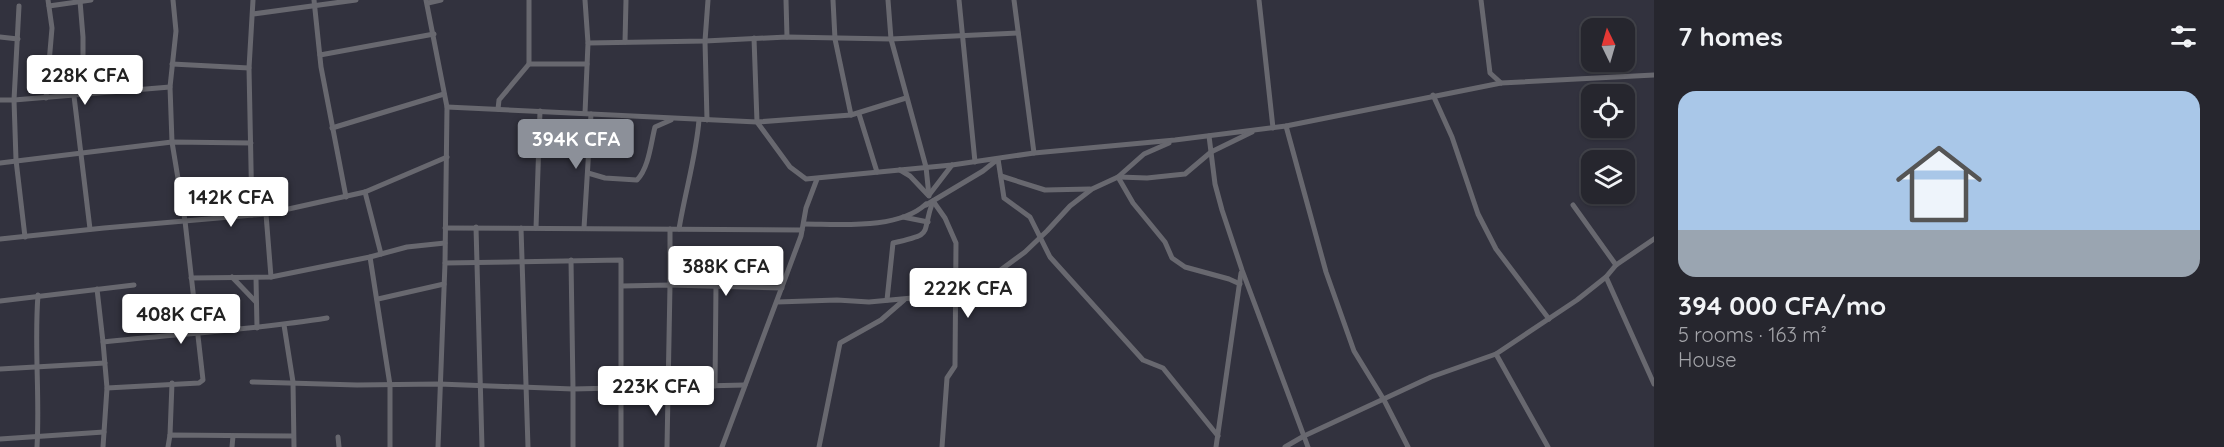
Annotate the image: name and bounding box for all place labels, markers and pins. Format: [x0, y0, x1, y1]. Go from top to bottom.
pin: 228K CFA [23, 55, 147, 106]
pin: 394K CFA [514, 119, 638, 170]
pin: 142K CFA [169, 177, 293, 228]
pin: 388K CFA [664, 246, 788, 297]
pin: 222K CFA [906, 268, 1030, 319]
pin: 408K CFA [119, 294, 243, 345]
pin: 223K CFA [594, 366, 718, 417]

